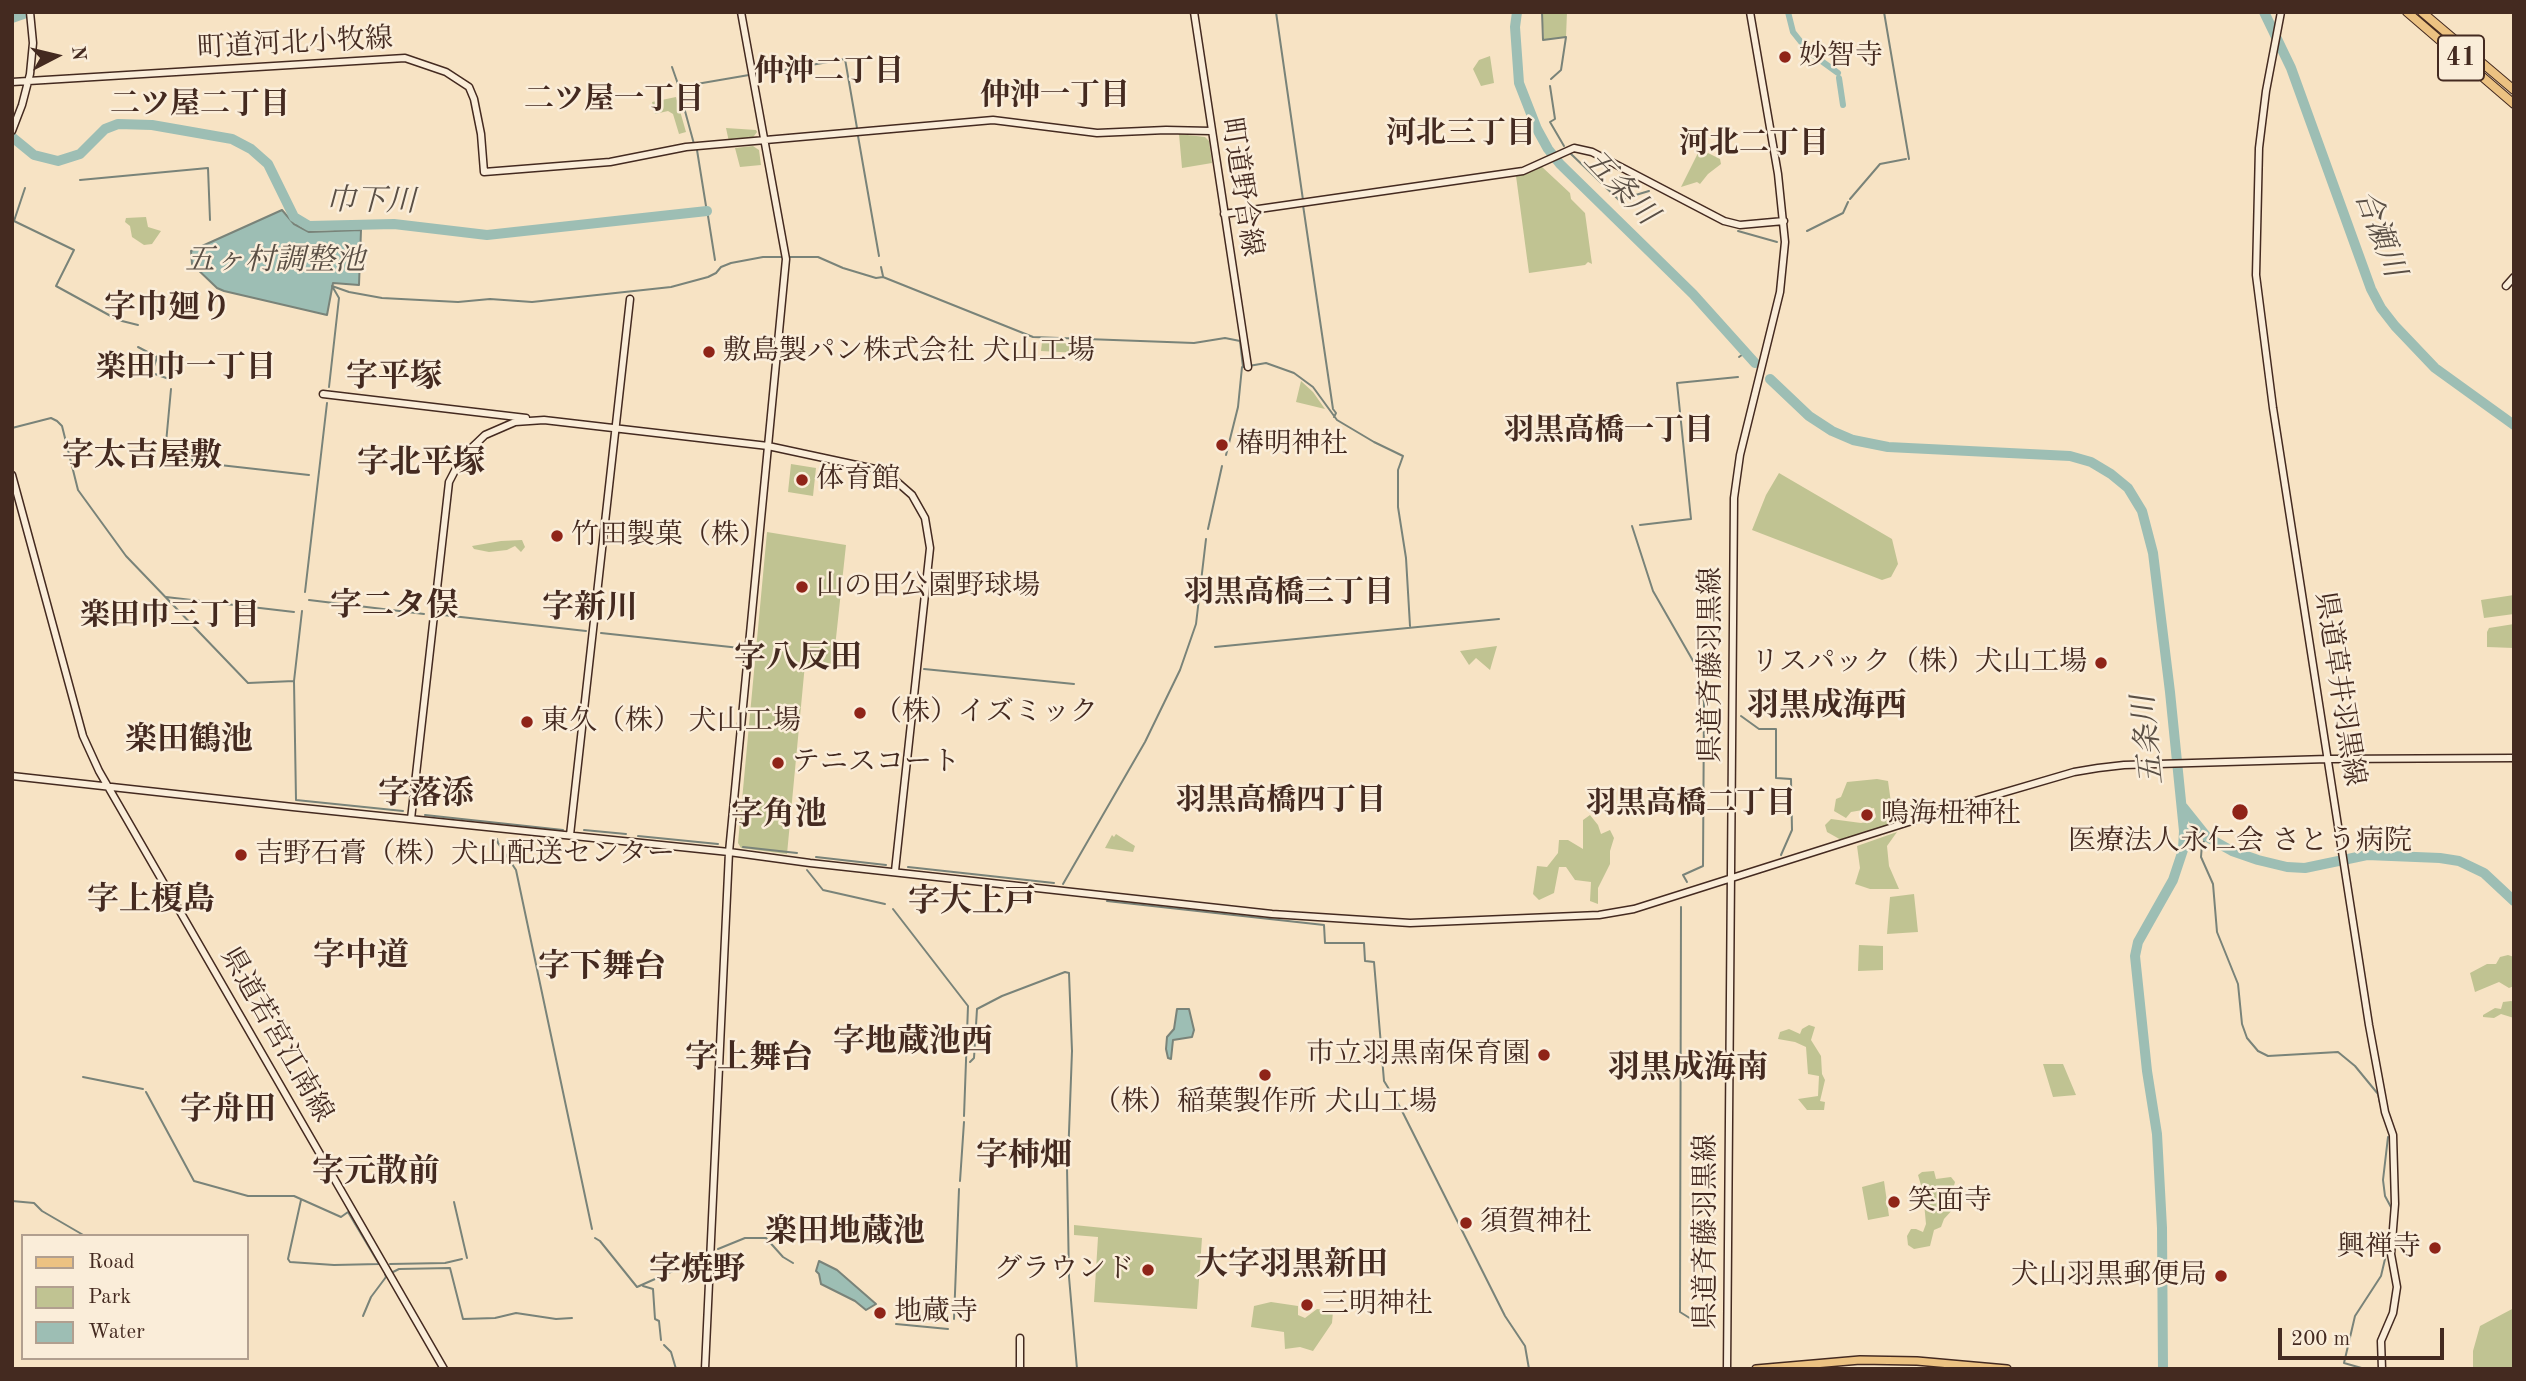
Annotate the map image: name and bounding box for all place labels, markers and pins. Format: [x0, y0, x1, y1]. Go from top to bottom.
place label: 妙智寺 [1799, 40, 1883, 74]
marker: 妙智寺 [1777, 49, 1793, 65]
place label: 敷島製パン株式会社 犬山工場 [723, 335, 1095, 369]
marker: 敷島製パン株式会社 犬山工場 [701, 344, 717, 360]
place label: 椿明神社 [1236, 428, 1348, 462]
marker: 椿明神社 [1214, 437, 1230, 453]
place label: 体育館 [816, 463, 900, 497]
marker: 体育館 [794, 472, 810, 488]
place label: 竹田製菓（株） [571, 519, 767, 553]
marker: 竹田製菓（株） [549, 528, 565, 544]
place label: 山の田公園野球場 [816, 570, 1040, 604]
marker: 山の田公園野球場 [794, 579, 810, 595]
place label: リスパック（株）犬山工場 [1751, 646, 2087, 680]
marker: リスパック（株）犬山工場 [2093, 655, 2109, 671]
place label: （株）イズミック [874, 696, 1098, 730]
place label: 東久（株） 犬山工場 [541, 705, 801, 739]
marker: （株）イズミック [852, 705, 868, 721]
marker: 東久（株） 犬山工場 [519, 714, 535, 730]
place label: テニスコート [792, 746, 960, 780]
marker: テニスコート [770, 755, 786, 771]
place label: 鳴海杻神社 [1881, 798, 2021, 832]
marker: 医療法人永仁会 さとう病院 [2230, 802, 2250, 822]
marker: 鳴海杻神社 [1859, 807, 1875, 823]
place label: 医療法人永仁会 さとう病院 [2068, 825, 2412, 859]
place label: 吉野石膏（株）犬山配送センター [255, 838, 675, 872]
marker: 吉野石膏（株）犬山配送センター [233, 847, 249, 863]
place label: 市立羽黒南保育園 [1306, 1038, 1530, 1072]
marker: 市立羽黒南保育園 [1536, 1047, 1552, 1063]
marker: （株）稲葉製作所 犬山工場 [1257, 1067, 1273, 1083]
place label: （株）稲葉製作所 犬山工場 [1093, 1086, 1437, 1120]
place label: 笑面寺 [1908, 1185, 1992, 1219]
marker: 笑面寺 [1886, 1194, 1902, 1210]
place label: 須賀神社 [1480, 1206, 1592, 1240]
marker: 須賀神社 [1458, 1215, 1474, 1231]
place label: 興禅寺 [2337, 1231, 2421, 1265]
marker: 興禅寺 [2427, 1240, 2443, 1256]
place label: グラウンド [994, 1253, 1134, 1287]
place label: 犬山羽黒郵便局 [2011, 1259, 2207, 1293]
marker: グラウンド [1140, 1262, 1156, 1278]
marker: 犬山羽黒郵便局 [2213, 1268, 2229, 1284]
place label: 三明神社 [1321, 1288, 1433, 1322]
place label: 地蔵寺 [894, 1296, 978, 1330]
marker: 三明神社 [1299, 1297, 1315, 1313]
marker: 地蔵寺 [872, 1305, 888, 1321]

